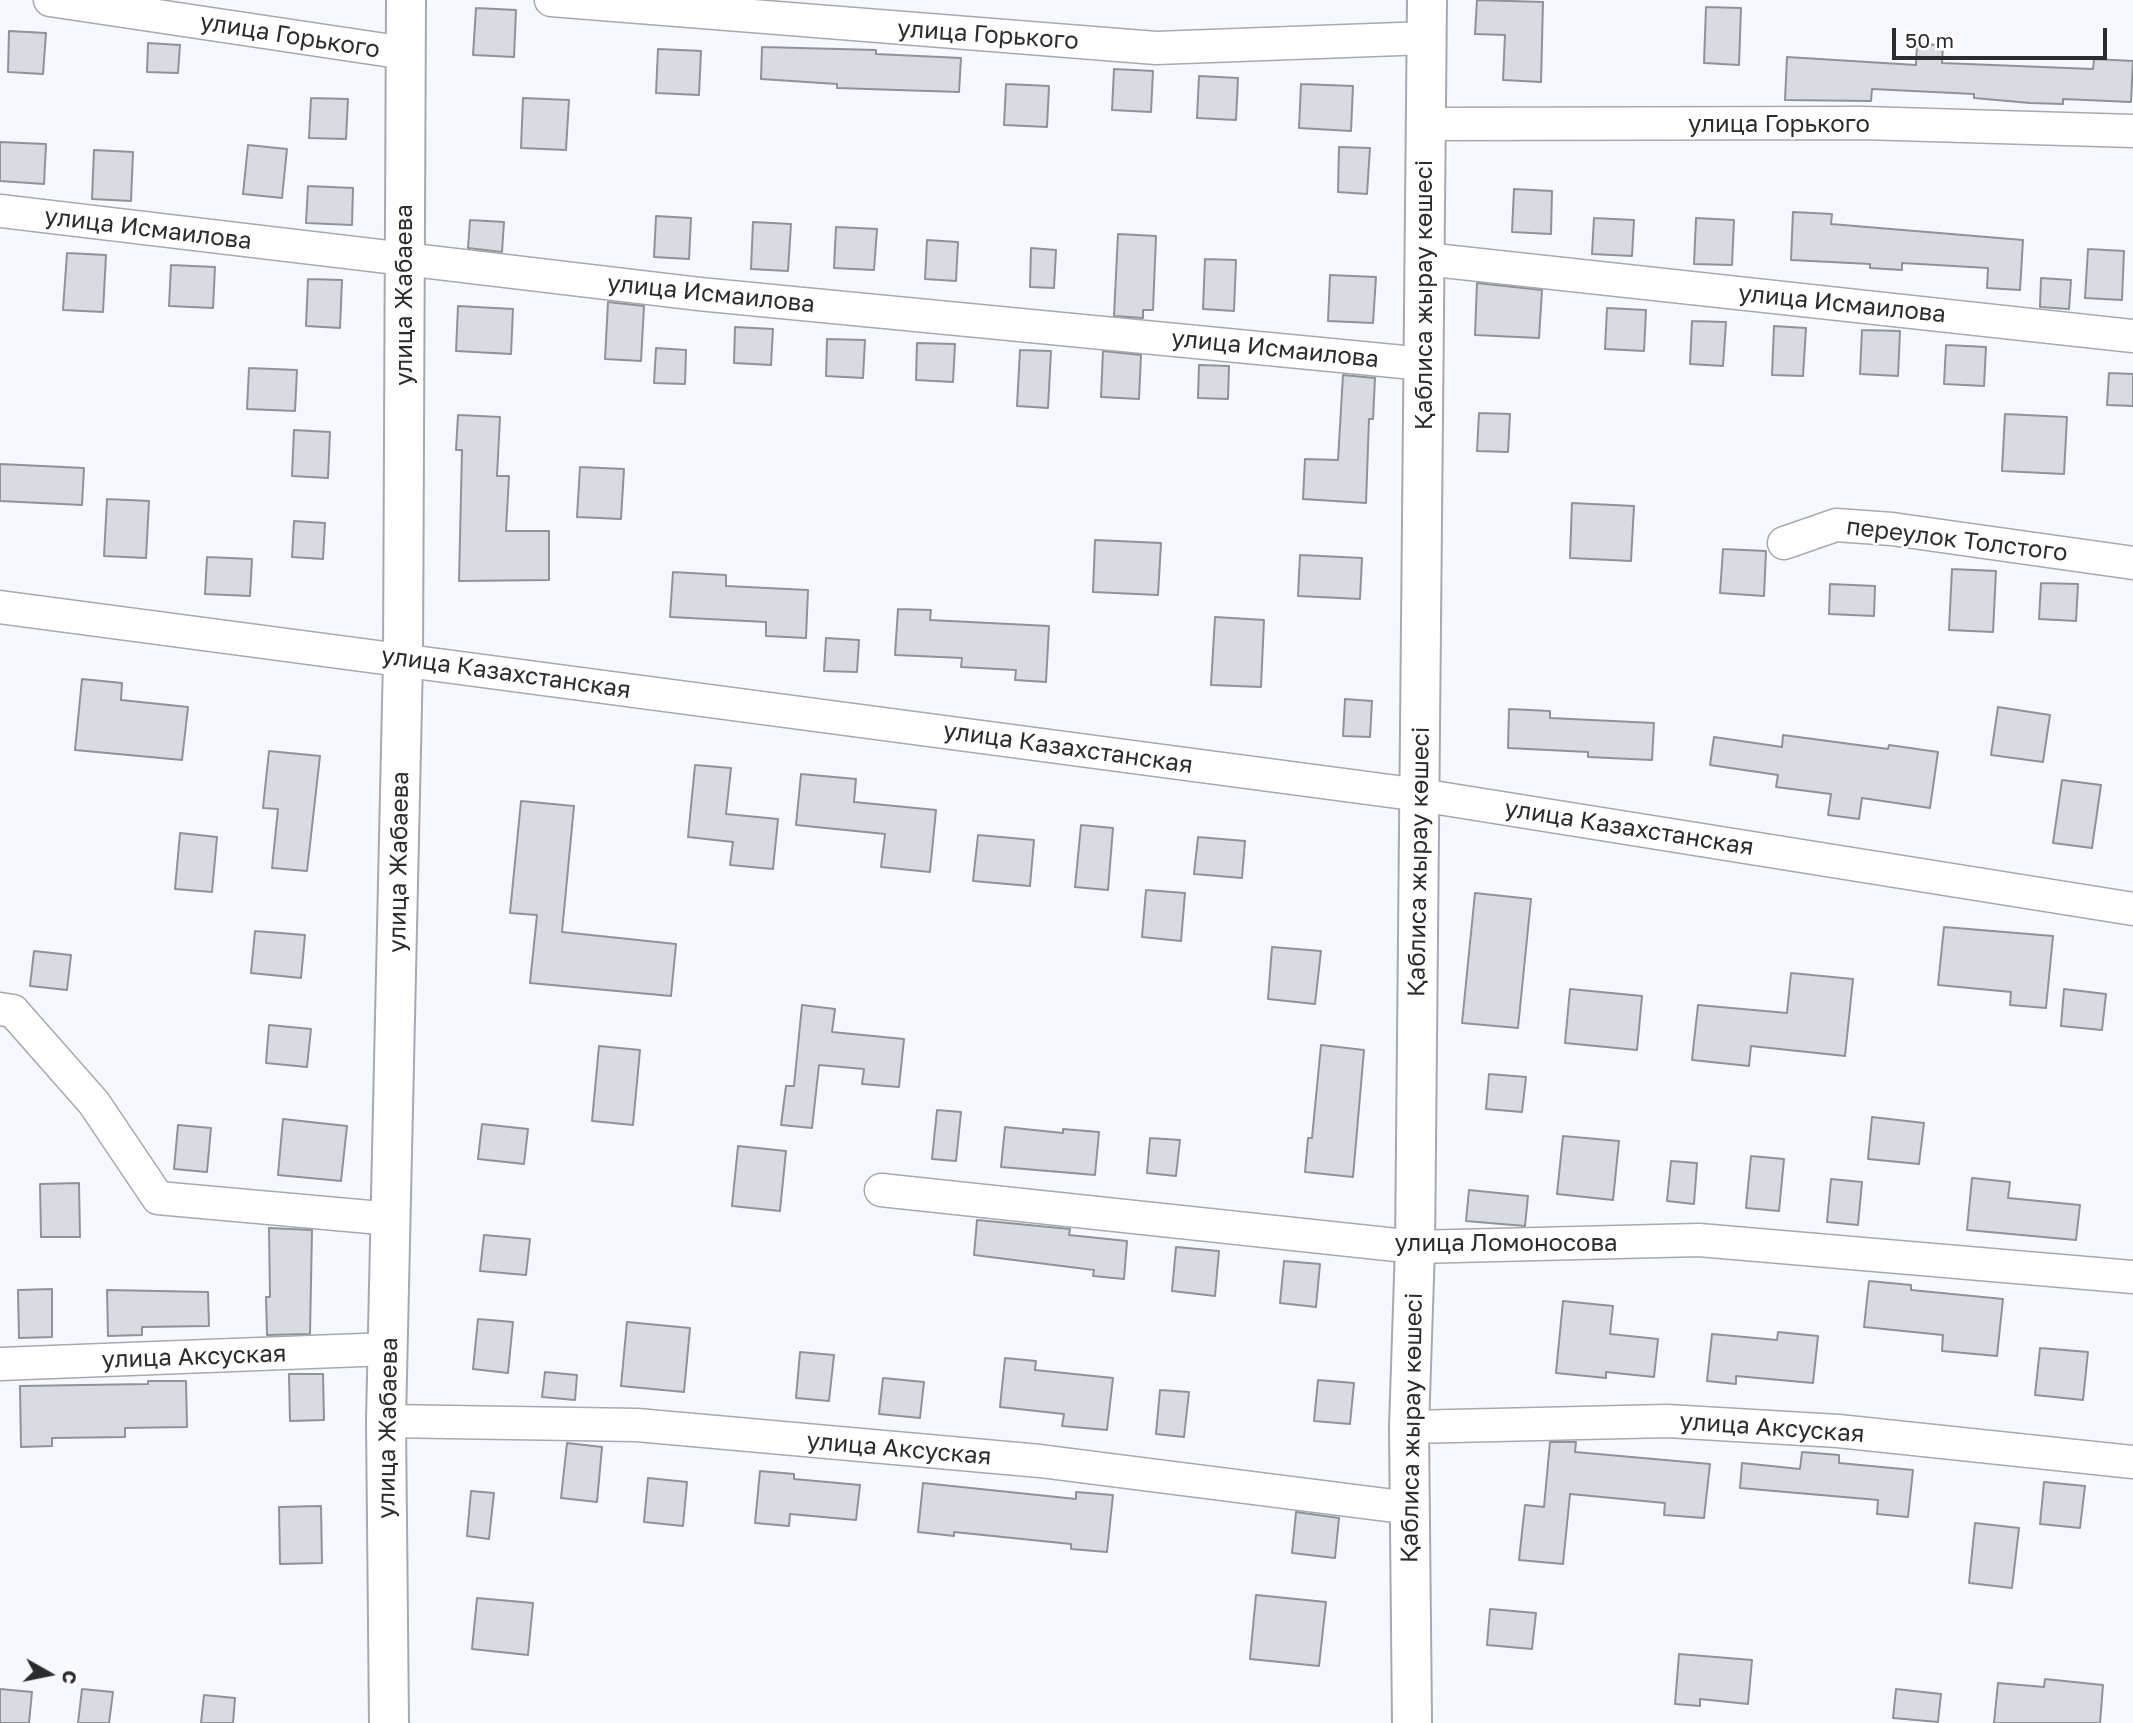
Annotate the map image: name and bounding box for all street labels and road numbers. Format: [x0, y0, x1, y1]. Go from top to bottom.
street label: улица Горького [198, 8, 382, 64]
street label: улица Горького [896, 14, 1080, 56]
street label: улица Горького [1688, 110, 1870, 138]
street label: Қаблиса жырау көшесі [1410, 160, 1438, 430]
street label: улица Исмаилова [43, 202, 253, 256]
street label: улица Жабаева [390, 204, 418, 386]
street label: улица Исмаилова [606, 269, 816, 319]
street label: улица Исмаилова [1737, 279, 1947, 329]
street label: улица Исмаилова [1170, 324, 1380, 374]
street label: переулок Толстого [1845, 512, 2069, 568]
street label: улица Казахстанская [379, 641, 633, 705]
street label: улица Казахстанская [941, 716, 1195, 780]
street label: Қаблиса жырау көшесі [1402, 727, 1436, 997]
street label: улица Жабаева [383, 771, 415, 953]
street label: улица Казахстанская [1502, 794, 1756, 862]
street label: улица Ломоносова [1394, 1229, 1618, 1257]
street label: Қаблиса жырау көшесі [1395, 1293, 1429, 1563]
street label: улица Жабаева [372, 1337, 404, 1519]
street label: улица Аксуская [101, 1339, 287, 1375]
street label: улица Аксуская [1679, 1407, 1865, 1449]
street label: улица Аксуская [806, 1427, 992, 1471]

